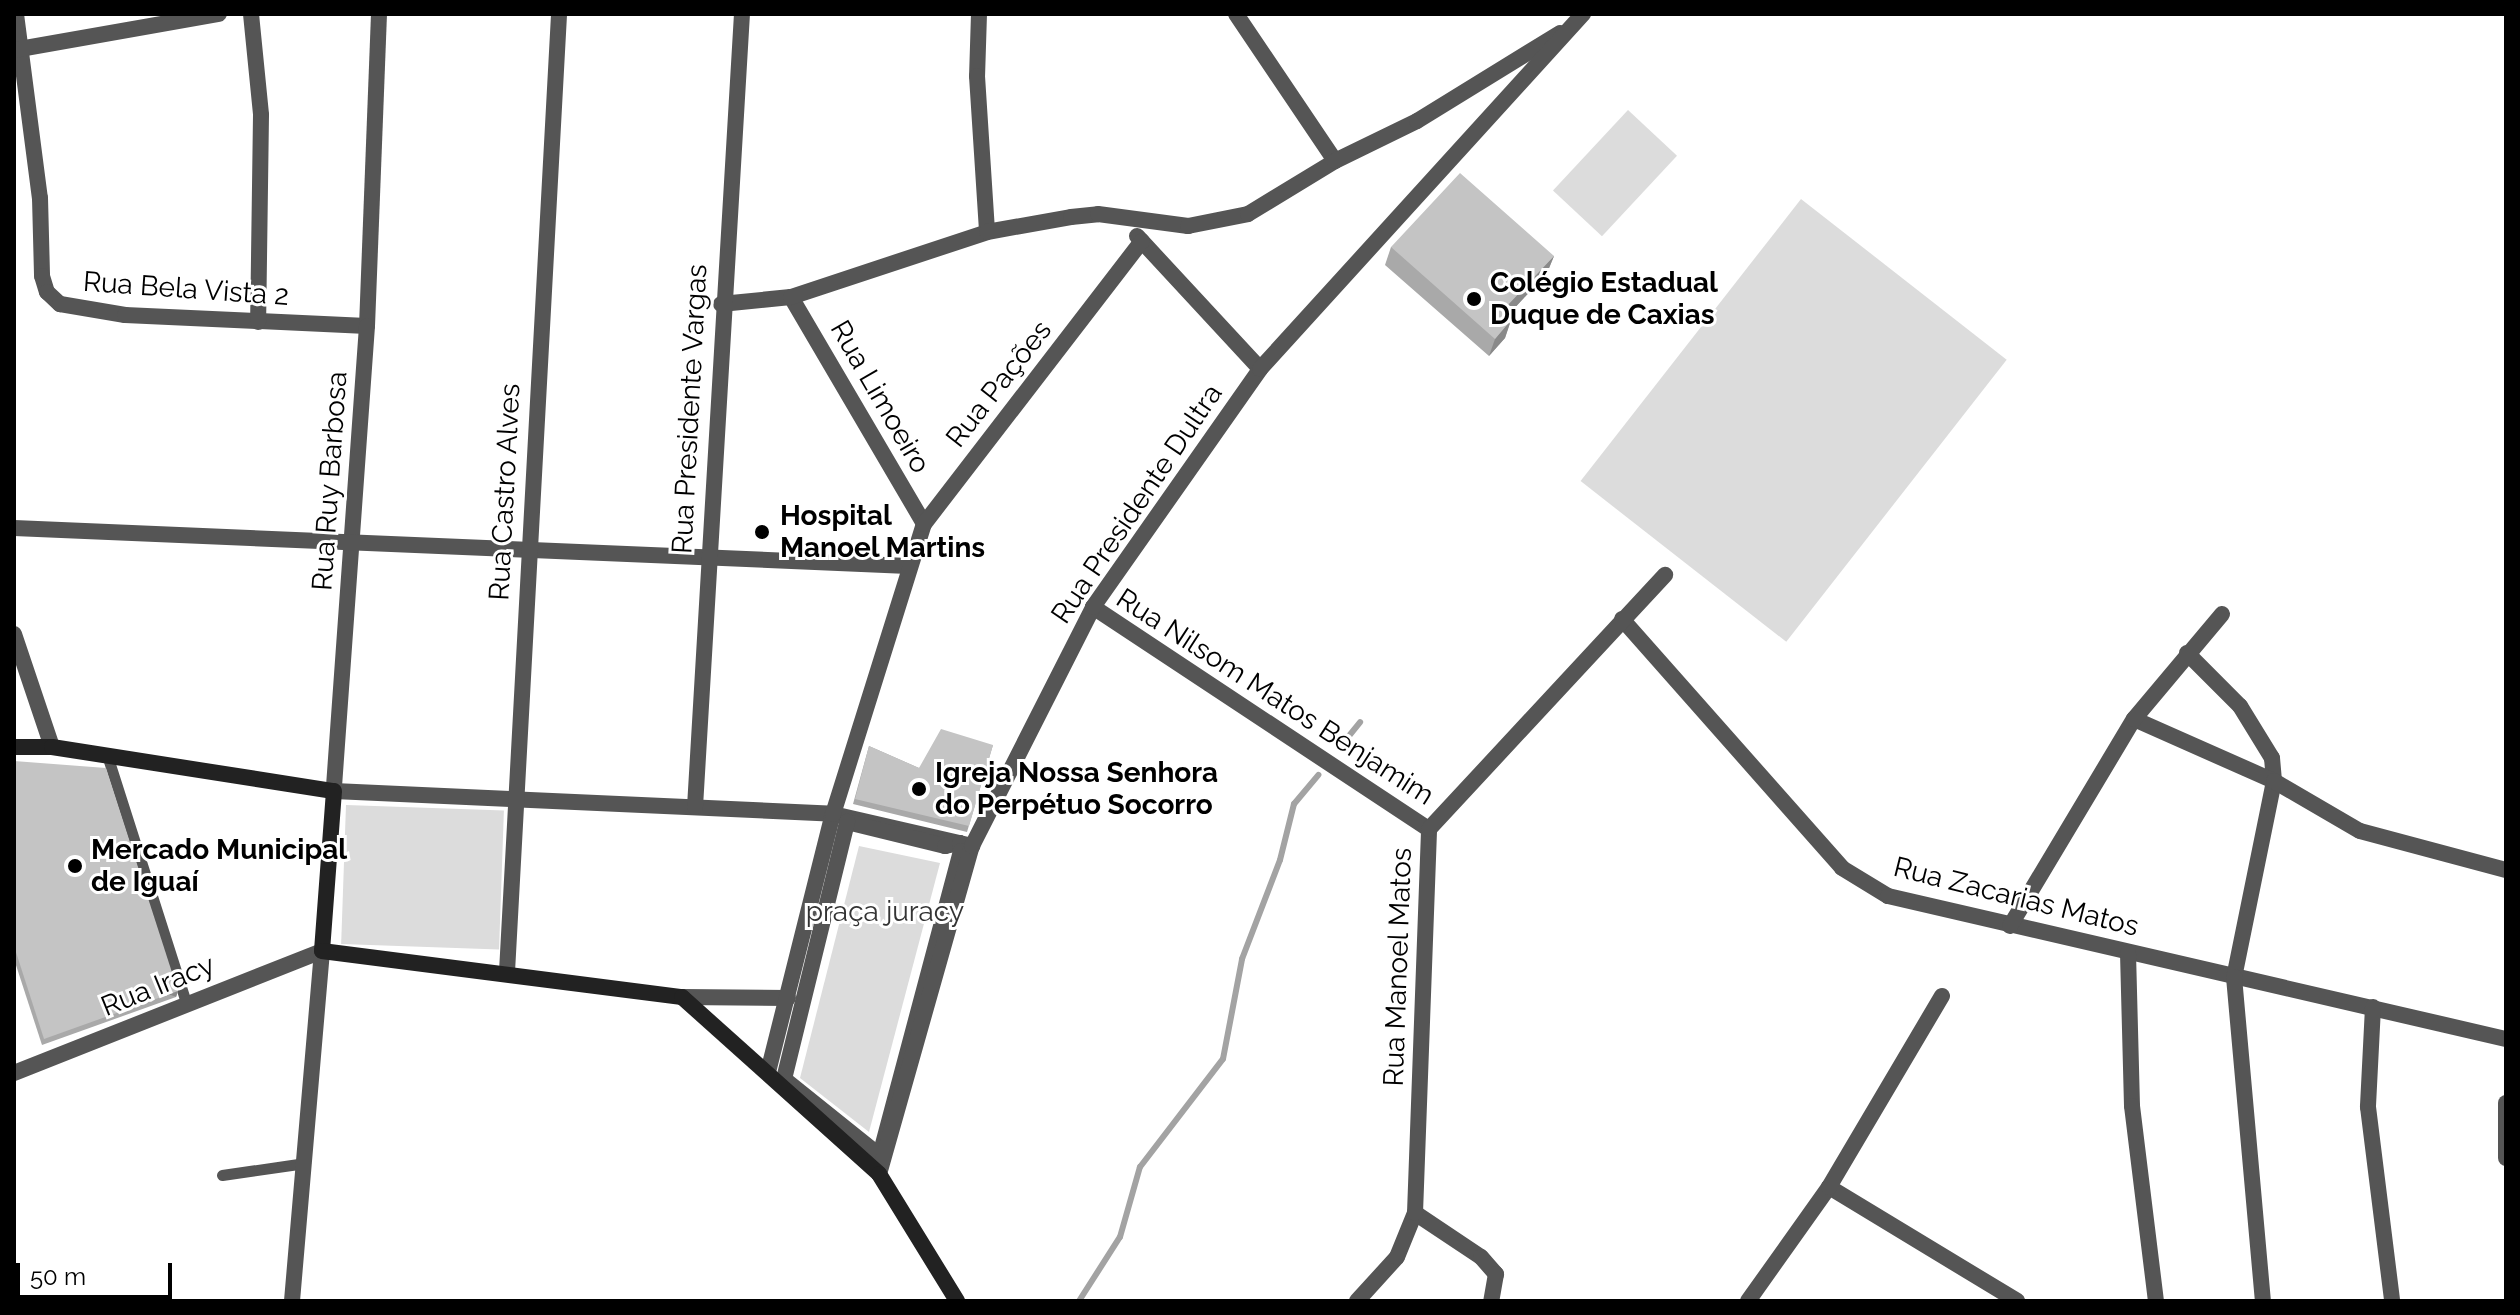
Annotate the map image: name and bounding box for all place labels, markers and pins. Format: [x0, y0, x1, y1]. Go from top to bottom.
place label: Colégio Estadual Duque de Caxias [1490, 266, 1718, 332]
marker: Colégio Estadual Duque de Caxias [1465, 290, 1483, 308]
place label: Hospital Manoel Martins [780, 499, 986, 565]
marker: Hospital Manoel Martins [751, 521, 773, 543]
place label: Igreja Nossa Senhora do Perpétuo Socorro [935, 756, 1218, 822]
marker: Igreja Nossa Senhora do Perpétuo Socorro [910, 780, 928, 798]
place label: Mercado Municipal de Iguaí [91, 833, 347, 899]
marker: Mercado Municipal de Iguaí [66, 857, 84, 875]

